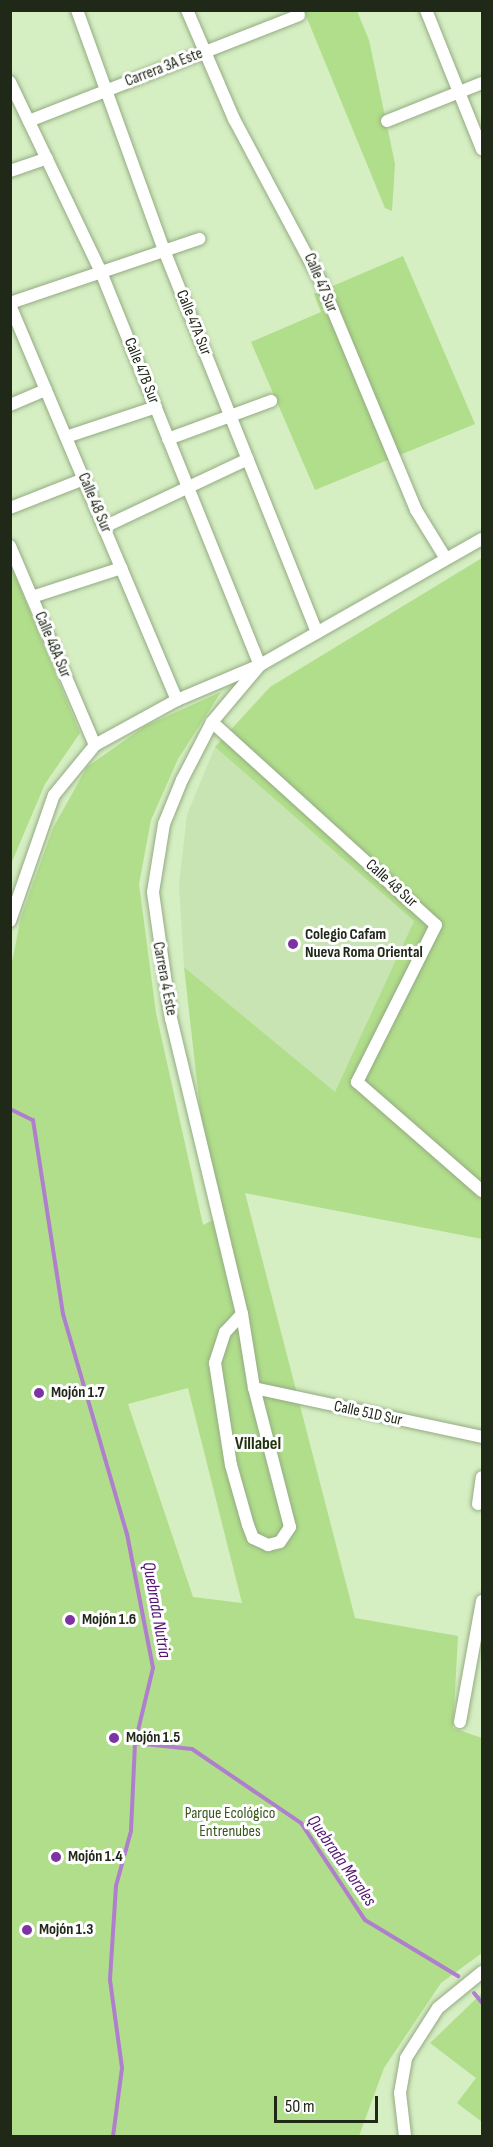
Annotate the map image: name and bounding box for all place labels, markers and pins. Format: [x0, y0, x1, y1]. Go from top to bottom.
place label: Colegio Cafam Nueva Roma Oriental [305, 925, 423, 963]
marker: Colegio Cafam Nueva Roma Oriental [286, 937, 300, 951]
place label: Mojón 1.7 [51, 1383, 105, 1403]
marker: Mojón 1.7 [32, 1386, 46, 1400]
place label: Mojón 1.6 [82, 1610, 136, 1630]
marker: Mojón 1.6 [63, 1613, 77, 1627]
place label: Mojón 1.5 [126, 1728, 180, 1748]
marker: Mojón 1.5 [107, 1731, 121, 1745]
place label: Mojón 1.4 [68, 1847, 123, 1867]
marker: Mojón 1.4 [49, 1850, 63, 1864]
place label: Mojón 1.3 [39, 1920, 93, 1940]
marker: Mojón 1.3 [20, 1923, 34, 1937]

